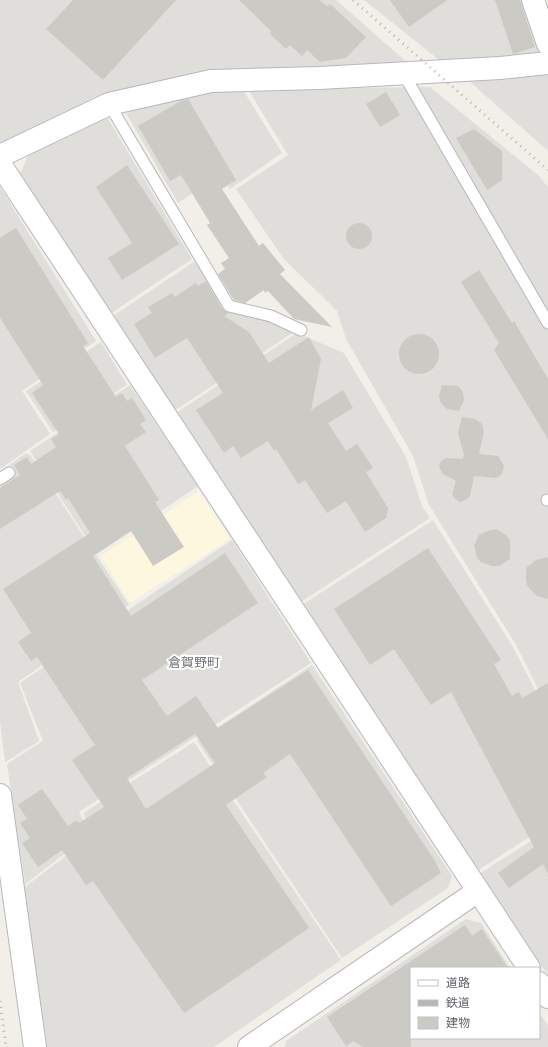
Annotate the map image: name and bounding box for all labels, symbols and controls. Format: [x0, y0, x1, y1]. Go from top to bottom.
district label: 倉賀野町 [168, 655, 220, 671]
legend [410, 967, 540, 1039]
text: 道路 [446, 976, 470, 991]
text: 鉄道 [446, 996, 470, 1011]
text: 建物 [446, 1016, 470, 1031]

